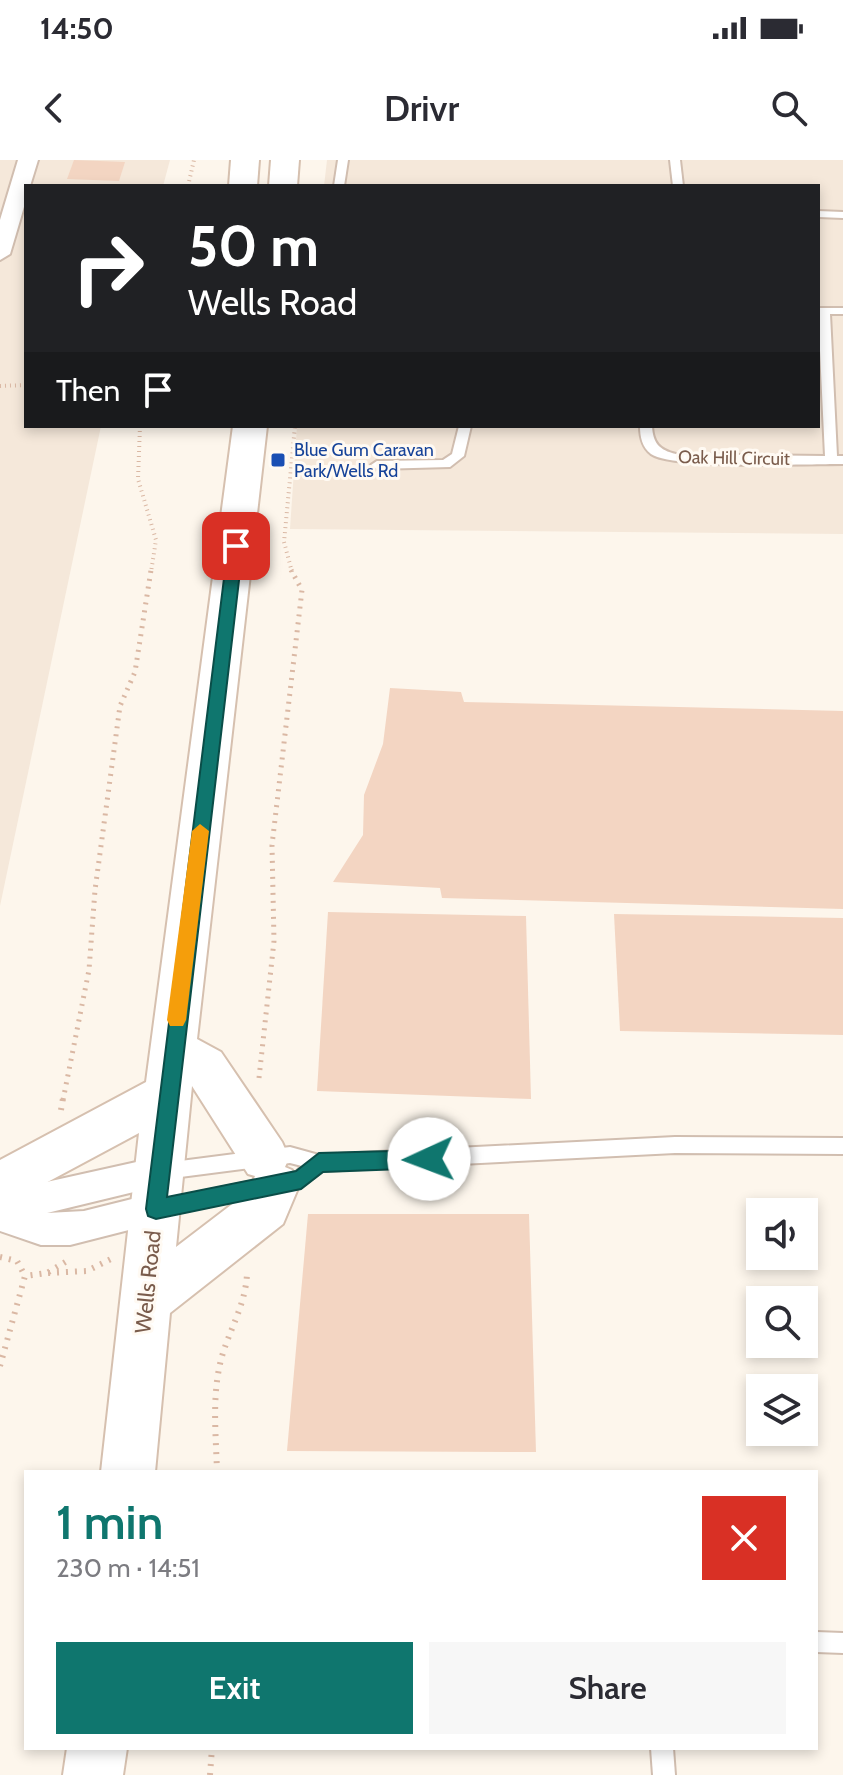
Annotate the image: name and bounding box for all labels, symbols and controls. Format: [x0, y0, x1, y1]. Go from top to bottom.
text: 14:50 [40, 10, 114, 47]
icon: back [32, 86, 76, 130]
text: Drivr [384, 86, 459, 130]
icon: search [767, 86, 811, 130]
text: 50 m [188, 212, 319, 280]
icon: right [56, 216, 160, 320]
text: Wells Road [188, 280, 357, 324]
icon: arrive [136, 368, 180, 412]
text: Then [56, 372, 120, 409]
place label: Blue Gum Caravan Park/Wells Rd [294, 439, 434, 482]
street label: Oak Hill Circuit [678, 446, 790, 470]
marker: Blue Gum Caravan Park/Wells Rd [269, 451, 287, 469]
pin [202, 512, 270, 580]
icon: arrive [214, 524, 258, 568]
position arrow [387, 1117, 471, 1201]
map controls [746, 1198, 818, 1446]
button: sound [746, 1198, 818, 1270]
street label: Wells Road [129, 1229, 167, 1335]
button: search [746, 1286, 818, 1358]
button: layers [746, 1374, 818, 1446]
text: 1 min [56, 1493, 163, 1551]
button: close [702, 1496, 786, 1580]
text: 230 m · 14:51 [56, 1552, 200, 1584]
button: Exit [56, 1642, 413, 1734]
button: Share [429, 1642, 786, 1734]

